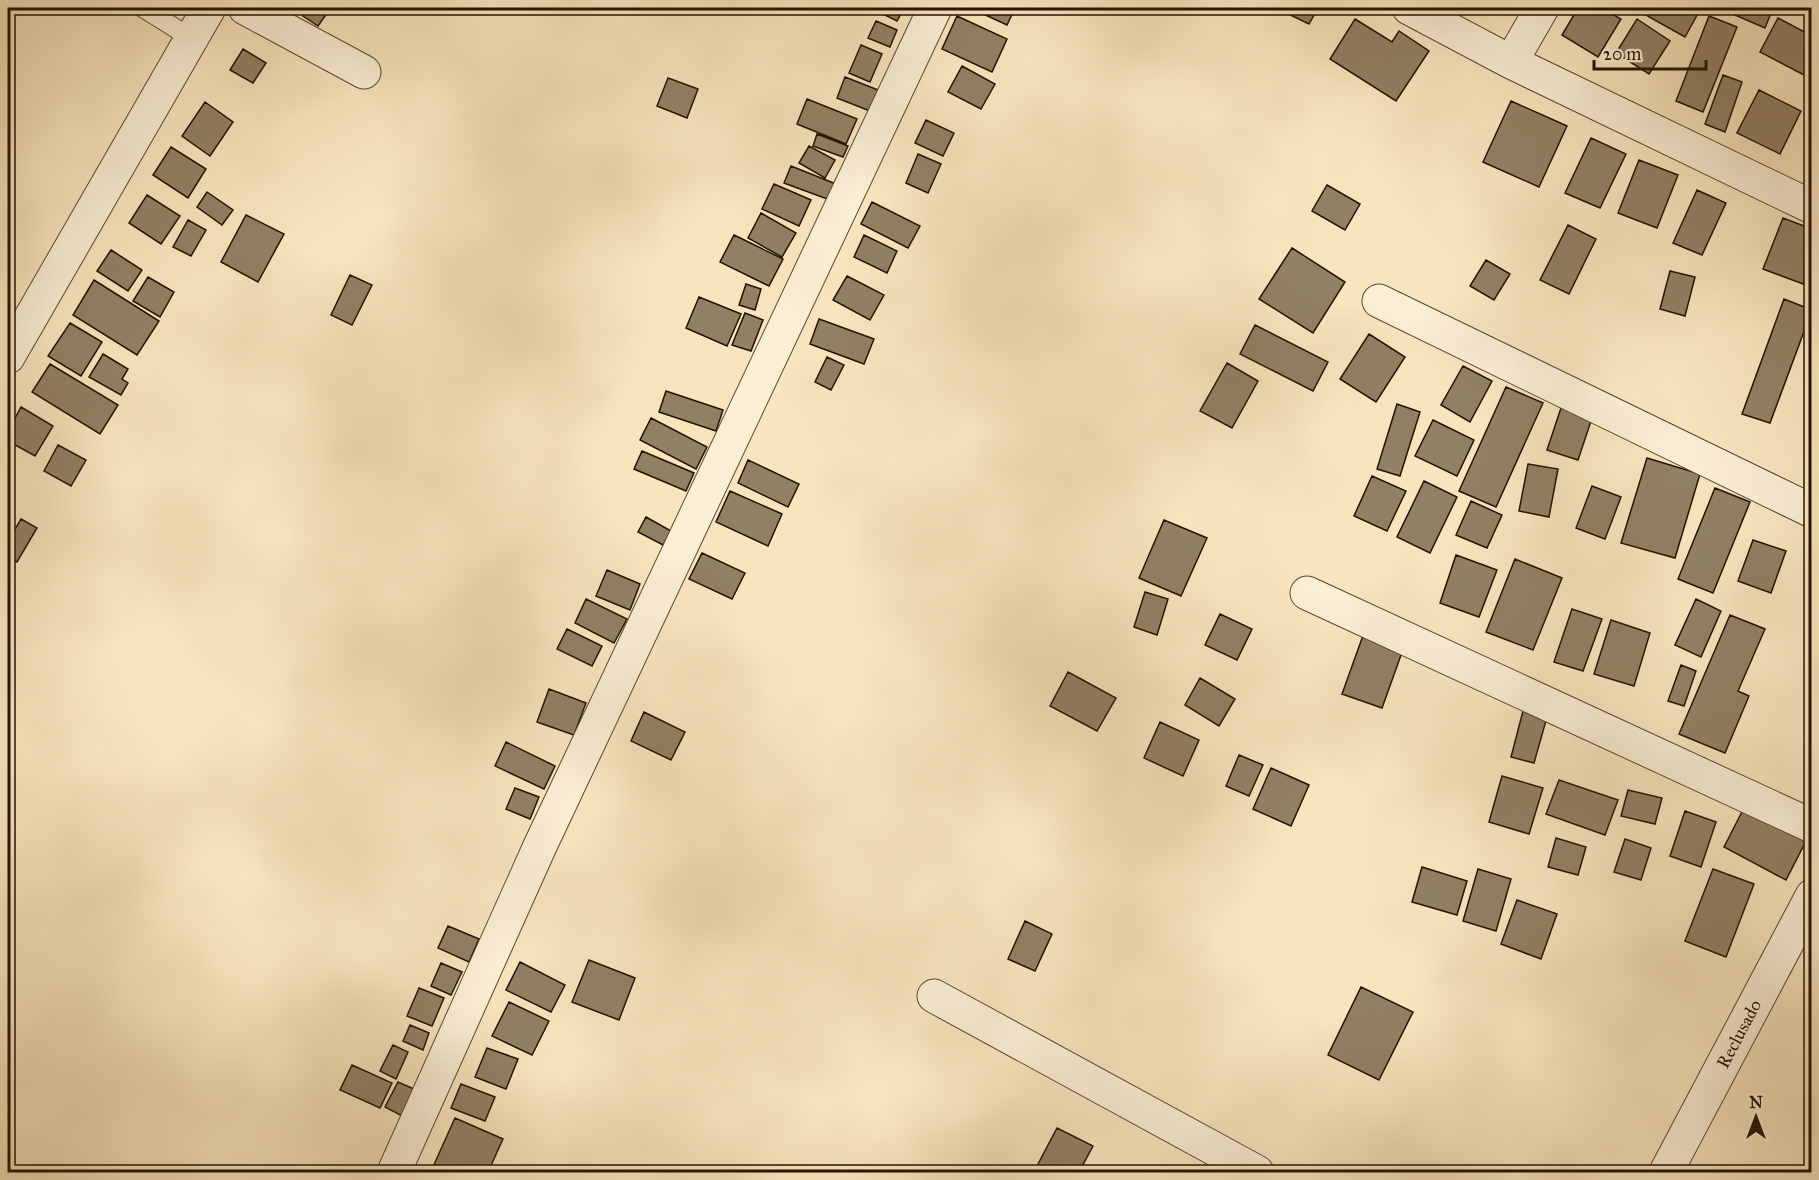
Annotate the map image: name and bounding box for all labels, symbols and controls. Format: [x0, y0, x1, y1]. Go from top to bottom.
scale bar [1594, 33, 1706, 71]
text: 20 m [1603, 43, 1641, 65]
street label: Reclusado [1712, 996, 1766, 1072]
north arrow [1726, 1087, 1786, 1147]
text: N [1749, 1093, 1763, 1112]

